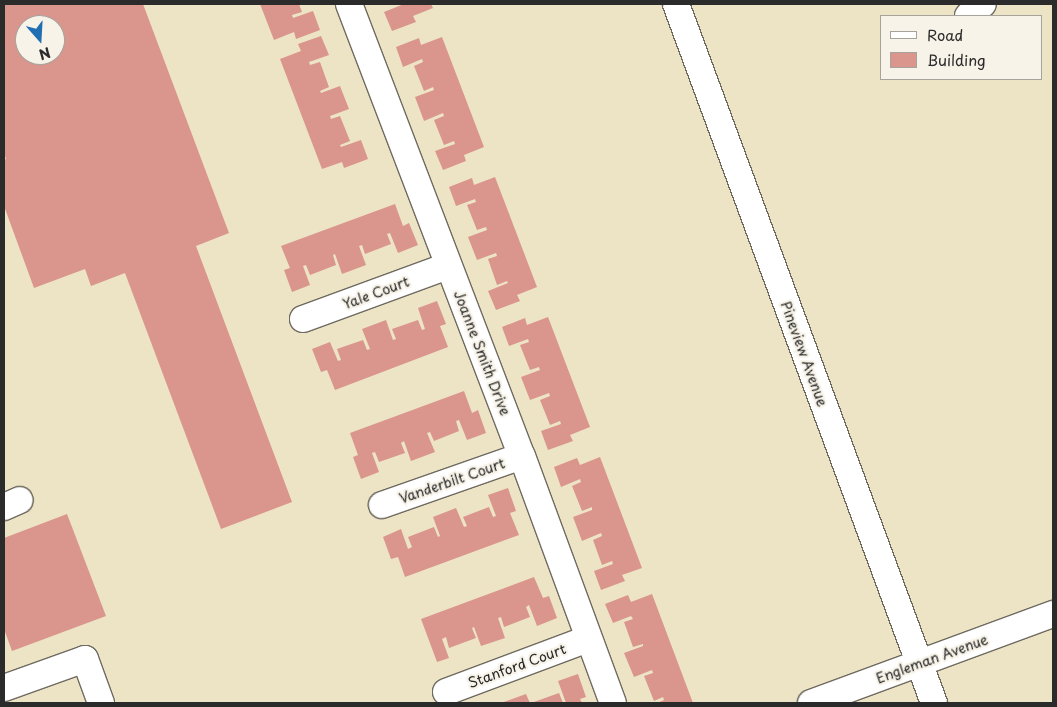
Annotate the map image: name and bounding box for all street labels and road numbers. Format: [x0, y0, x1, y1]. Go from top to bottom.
street label: Yale Court [340, 273, 412, 313]
street label: Joanne Smith Drive [450, 288, 514, 418]
street label: Pineview Avenue [777, 299, 831, 409]
street label: Vanderbilt Court [397, 455, 507, 507]
street label: Engleman Avenue [874, 631, 990, 687]
street label: Stanford Court [466, 640, 568, 692]

